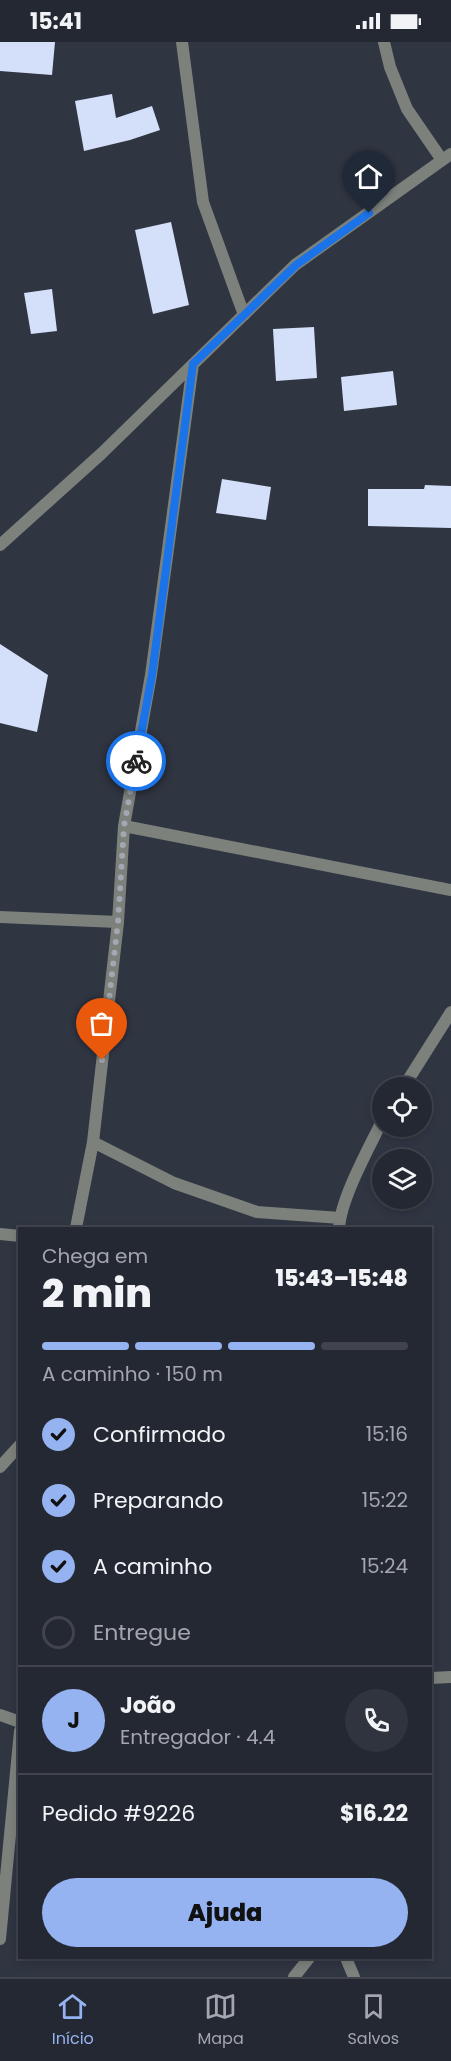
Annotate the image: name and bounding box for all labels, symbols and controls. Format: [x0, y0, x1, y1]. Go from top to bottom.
text: 15:41 [30, 6, 82, 37]
pin [343, 151, 394, 213]
icon: home [352, 160, 385, 193]
courier [106, 731, 166, 791]
icon: bike [120, 745, 153, 778]
pin [76, 998, 127, 1060]
icon: bag [85, 1007, 118, 1040]
map controls [372, 1077, 432, 1209]
button: locate [372, 1077, 432, 1137]
button: layers [372, 1149, 432, 1209]
text: Chega em [42, 1242, 148, 1270]
text: 15:43–15:48 [276, 1263, 408, 1294]
text: 2 min [42, 1266, 152, 1321]
text: A caminho · 150 m [42, 1360, 223, 1388]
icon: check [42, 1418, 75, 1451]
text: Confirmado [93, 1419, 226, 1450]
text: 15:16 [366, 1420, 408, 1448]
icon: check [42, 1484, 75, 1517]
text: Preparando [93, 1485, 223, 1516]
text: 15:22 [362, 1486, 408, 1514]
icon: check [42, 1550, 75, 1583]
text: A caminho [93, 1551, 212, 1582]
text: 15:24 [361, 1552, 408, 1580]
text: Entregue [93, 1617, 191, 1648]
button: phone [345, 1689, 408, 1752]
text: João [120, 1690, 176, 1721]
text: J [67, 1705, 80, 1736]
text: Entregador · 4.4 [120, 1723, 275, 1751]
text: Pedido #9226 [42, 1798, 195, 1829]
text: $16.22 [340, 1798, 408, 1829]
button: Ajuda [42, 1878, 408, 1947]
tab: Início [52, 1990, 94, 2051]
tab: Mapa [198, 1990, 244, 2051]
tab: Salvos [347, 1990, 399, 2051]

